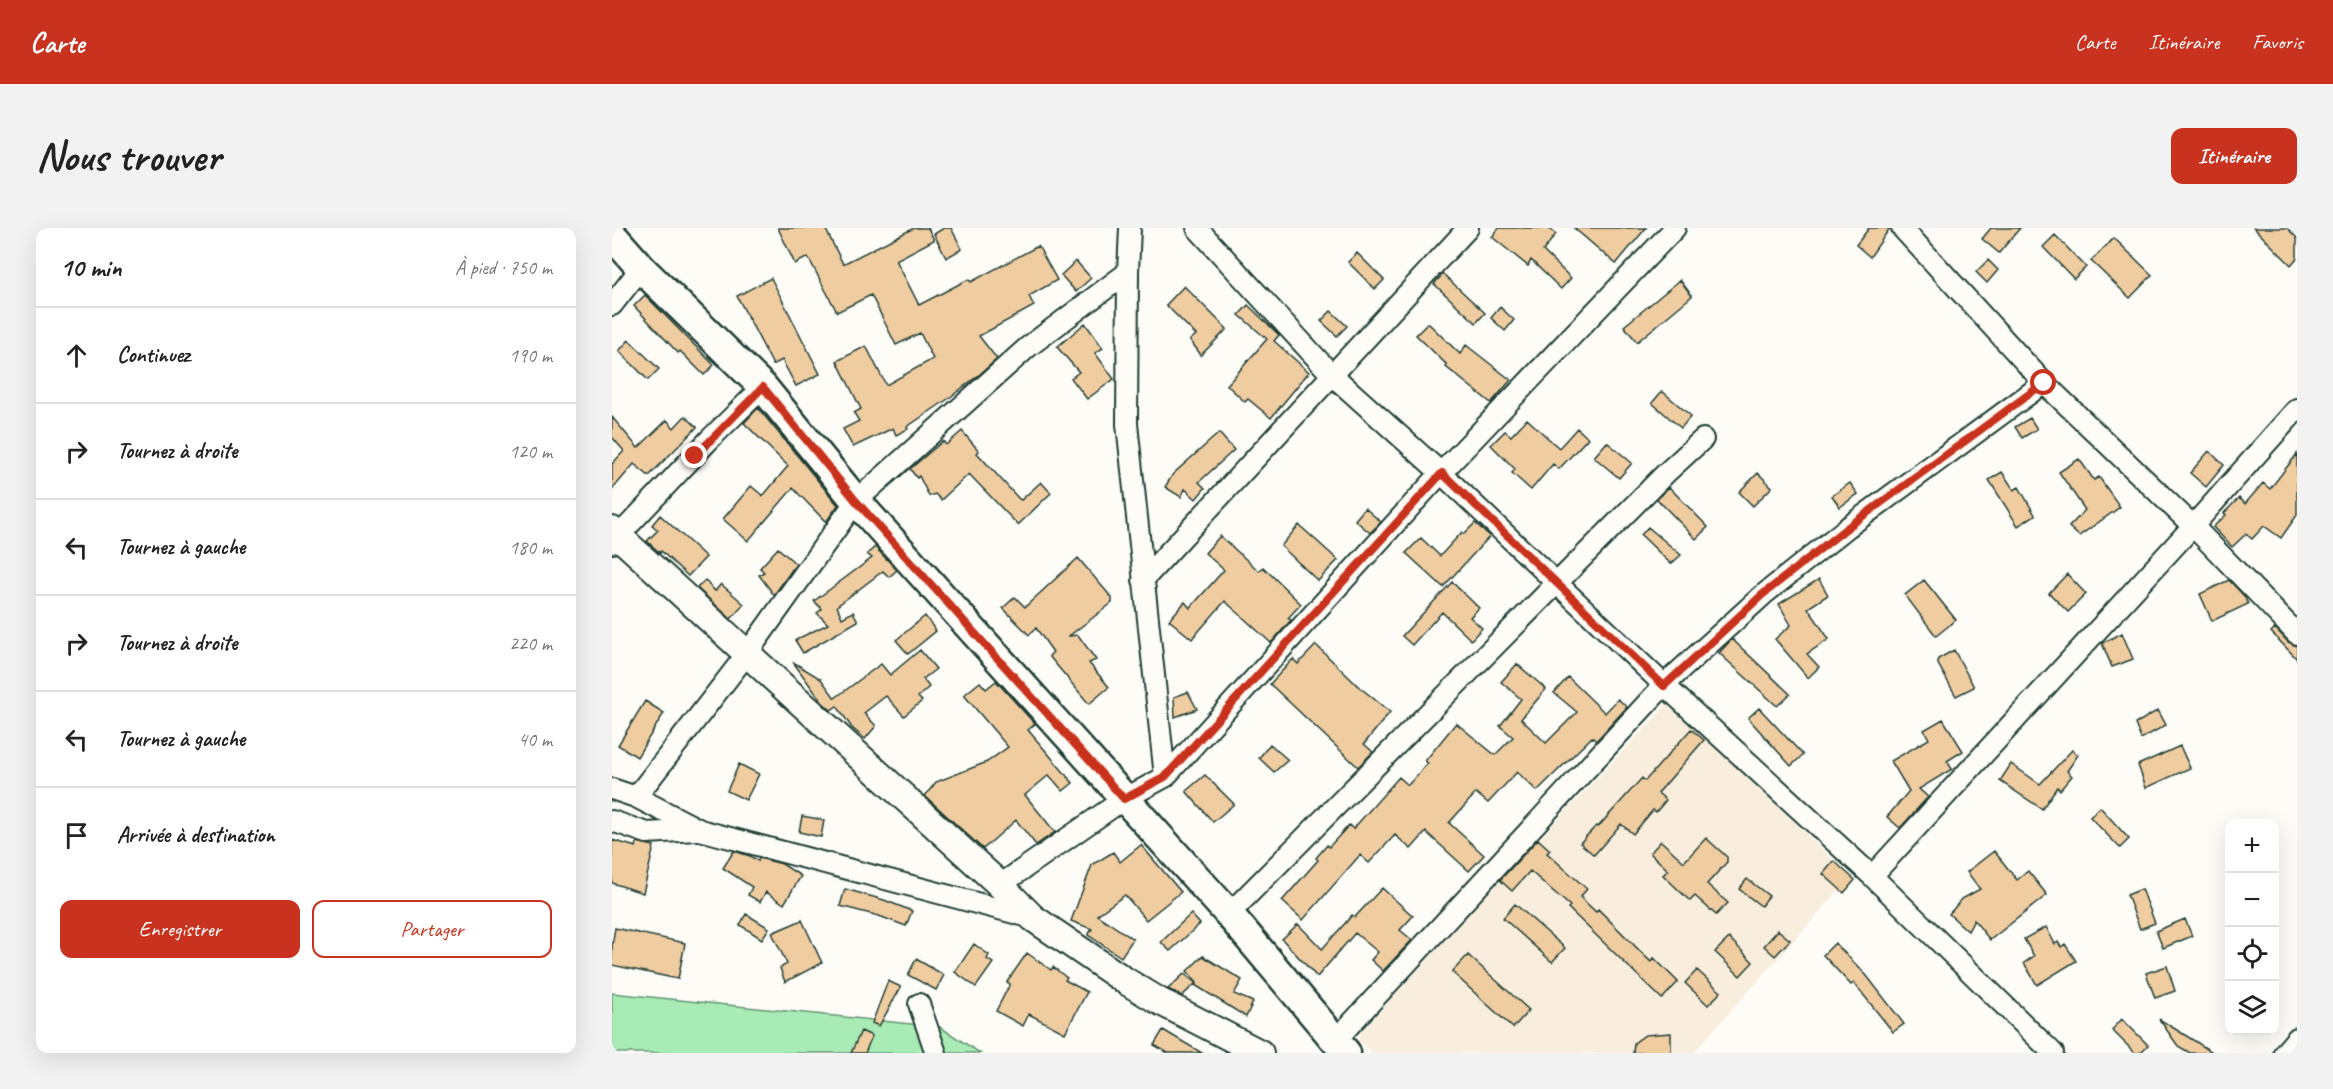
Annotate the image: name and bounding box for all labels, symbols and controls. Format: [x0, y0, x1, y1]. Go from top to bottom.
text: Carte [30, 25, 85, 60]
text: Carte [2075, 29, 2116, 55]
text: Itinéraire [2149, 29, 2219, 55]
text: Favoris [2252, 29, 2303, 55]
button: Itinéraire [2171, 128, 2297, 184]
text: Nous trouver [36, 130, 220, 183]
text: 10 min [60, 251, 122, 284]
text: À pied · 750 m [455, 255, 552, 280]
icon: ahead [60, 339, 93, 372]
text: Continuez [117, 341, 190, 369]
text: 190 m [509, 343, 552, 368]
route start [2030, 369, 2056, 395]
icon: right [60, 435, 93, 468]
text: Tournez à droite [117, 437, 237, 465]
text: 120 m [509, 439, 552, 464]
route end [681, 442, 707, 468]
icon: left [60, 531, 93, 564]
text: Tournez à gauche [117, 533, 245, 561]
text: 180 m [509, 535, 552, 560]
icon: right [60, 627, 93, 660]
text: Tournez à droite [117, 629, 237, 657]
text: 220 m [509, 631, 552, 656]
icon: left [60, 723, 93, 756]
text: Tournez à gauche [117, 725, 245, 753]
text: 40 m [518, 727, 552, 752]
icon: arrive [60, 819, 93, 852]
map controls [2225, 819, 2279, 1035]
button: + [2225, 819, 2279, 873]
text: Arrivée à destination [117, 821, 275, 849]
button: − [2225, 873, 2279, 927]
button: Enregistrer [60, 900, 300, 958]
button: Partager [312, 900, 552, 958]
button: locate [2225, 927, 2279, 981]
button: layers [2225, 981, 2279, 1035]

